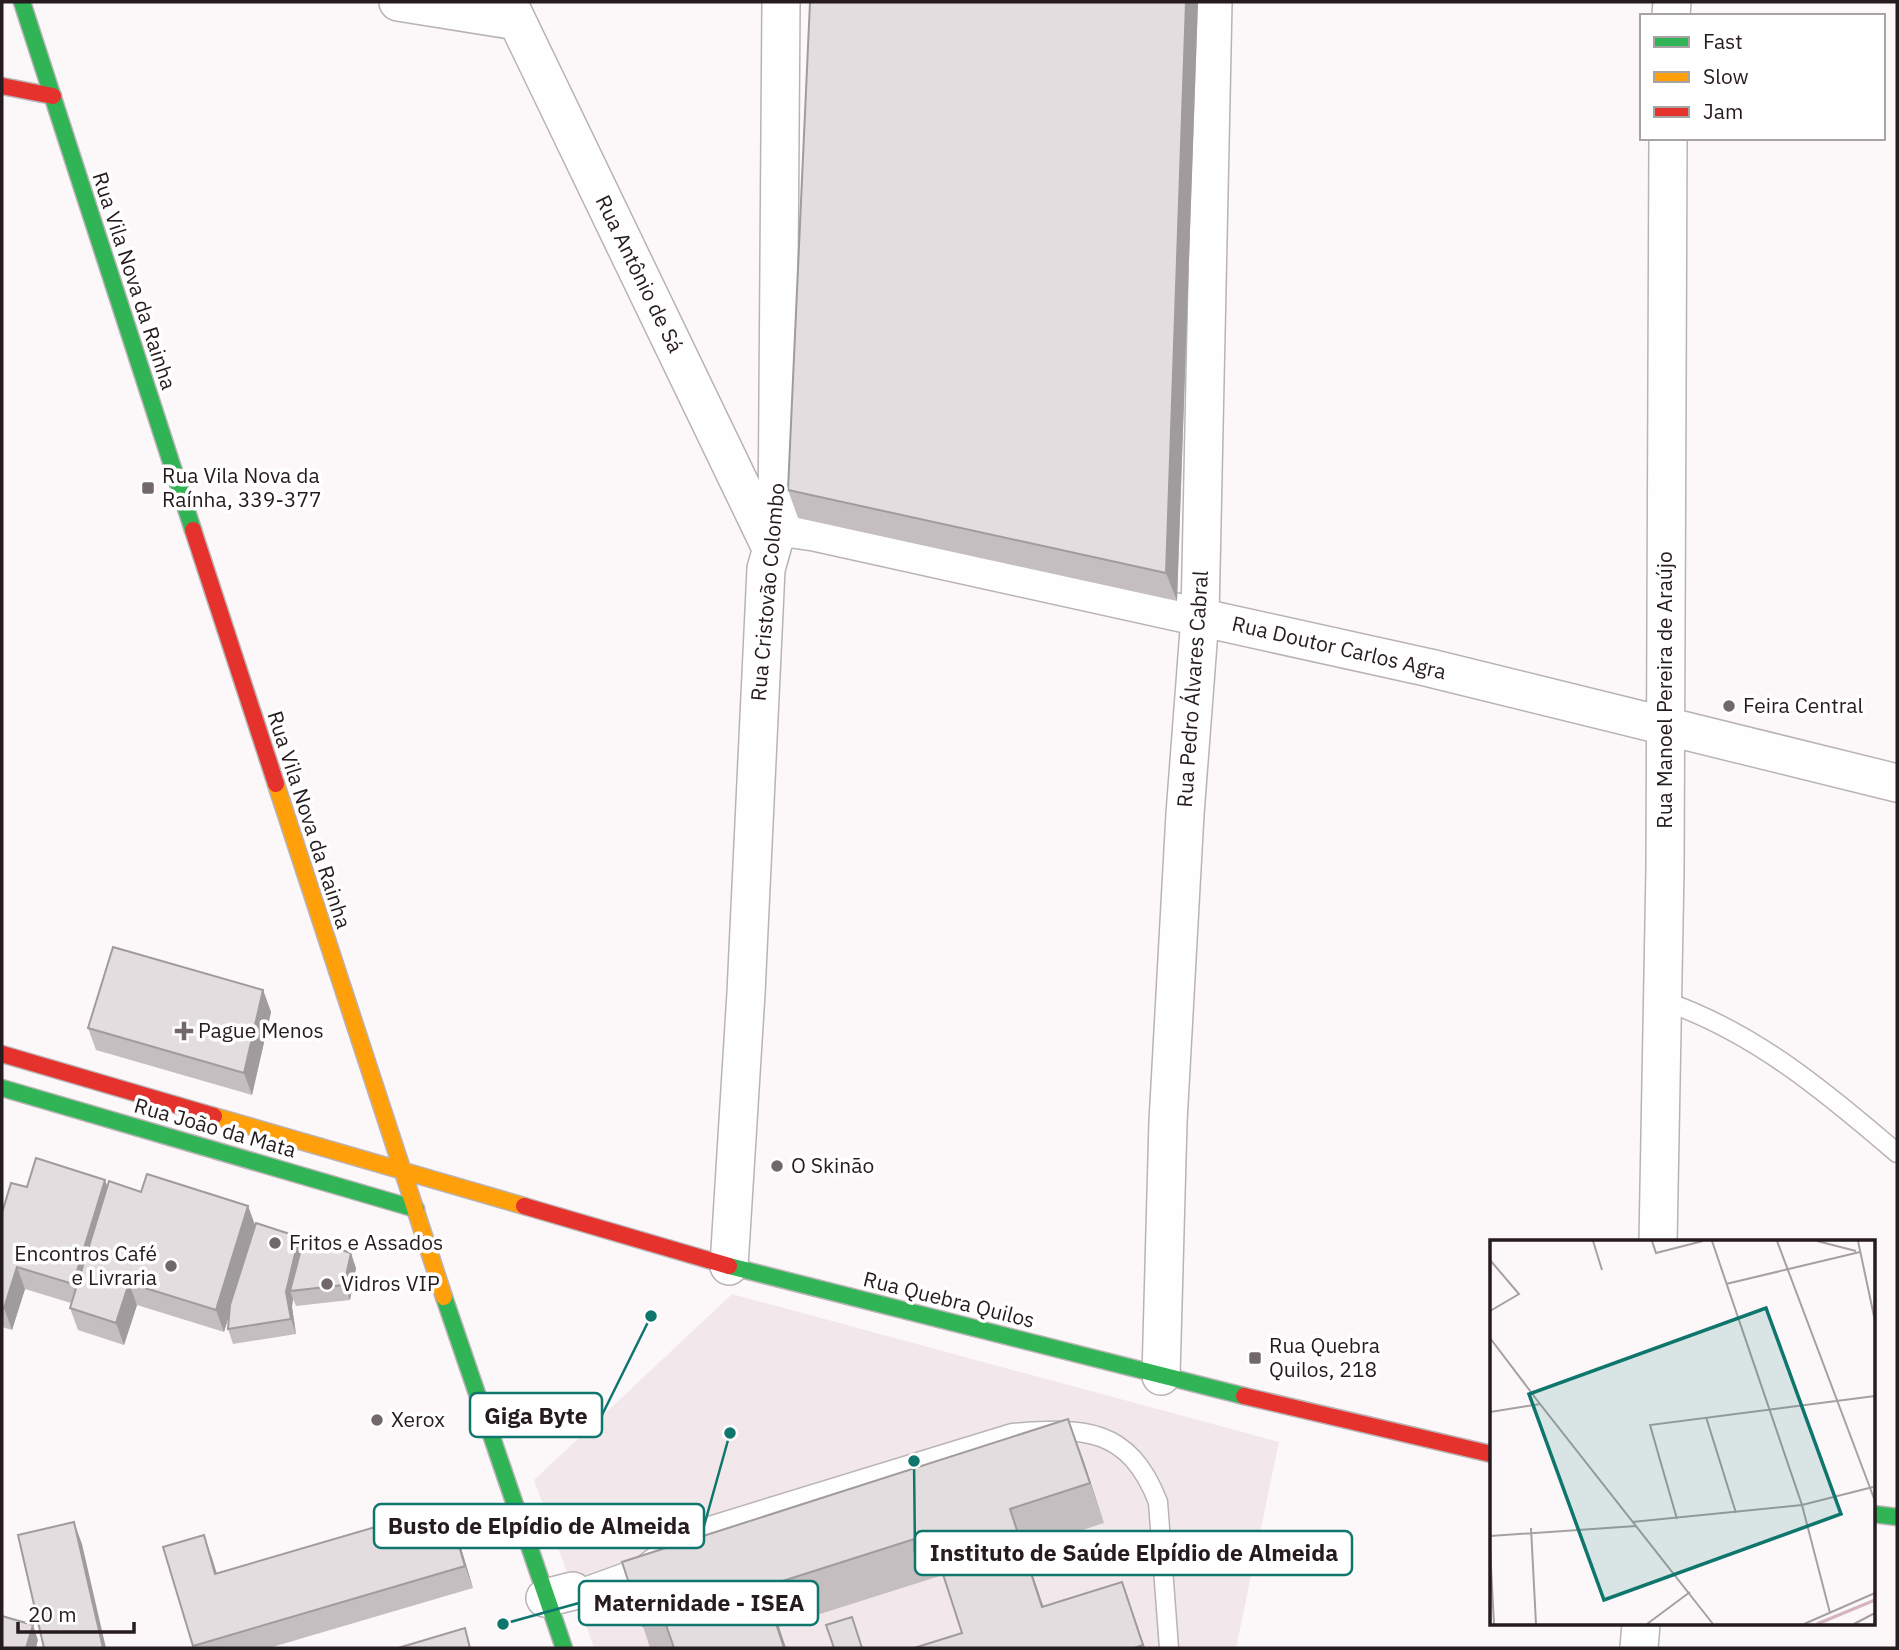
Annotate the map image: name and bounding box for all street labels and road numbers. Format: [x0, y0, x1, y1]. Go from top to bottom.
street label: Rua Vila Nova da Rainha [87, 168, 183, 393]
street label: Rua Antônio de Sá [590, 190, 690, 357]
street label: Rua Cristovão Colombo [744, 482, 790, 702]
street label: Rua Manoel Pereira de Araújo [1650, 551, 1678, 829]
street label: Rua Pedro Álvares Cabral [1170, 569, 1214, 808]
street label: Rua Doutor Carlos Agra [1229, 609, 1449, 685]
street label: Rua Vila Nova da Rainha [262, 707, 358, 932]
street label: Rua João da Mata [131, 1091, 299, 1164]
street label: Rua Quebra Quilos [861, 1264, 1038, 1334]

